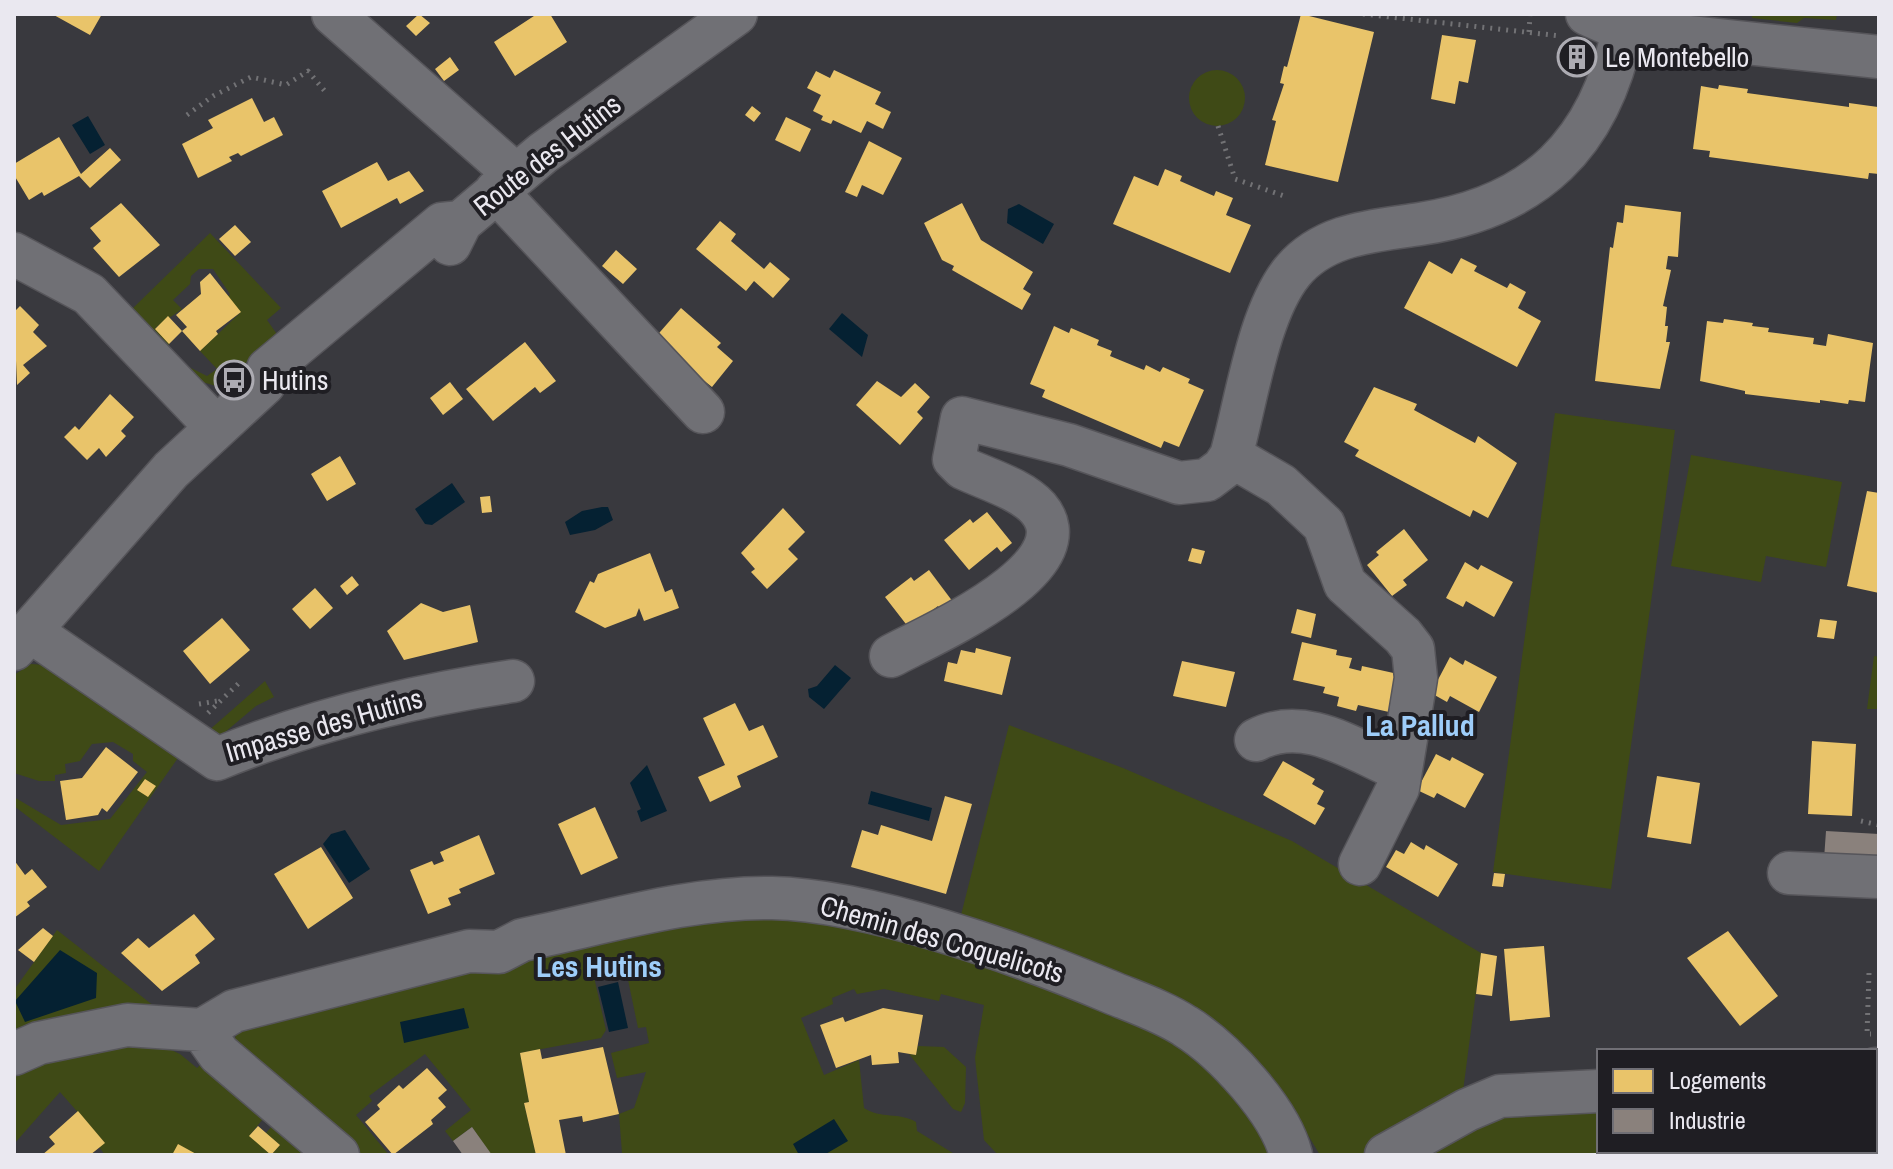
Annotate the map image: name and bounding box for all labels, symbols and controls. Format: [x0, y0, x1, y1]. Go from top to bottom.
building icon: Le Montebello [1556, 36, 1598, 78]
place label: Le Montebello [1605, 38, 1749, 76]
street label: Route des Hutins [465, 85, 629, 225]
bus stop icon: Hutins [213, 359, 255, 401]
place label: Hutins [262, 361, 328, 399]
street label: Impasse des Hutins [221, 679, 427, 771]
district label: La Pallud [1365, 705, 1475, 745]
street label: Chemin des Coquelicots [816, 886, 1068, 992]
district label: Les Hutins [536, 946, 662, 986]
legend [1597, 1049, 1877, 1153]
text: Logements [1669, 1064, 1766, 1096]
text: Industrie [1669, 1104, 1746, 1136]

